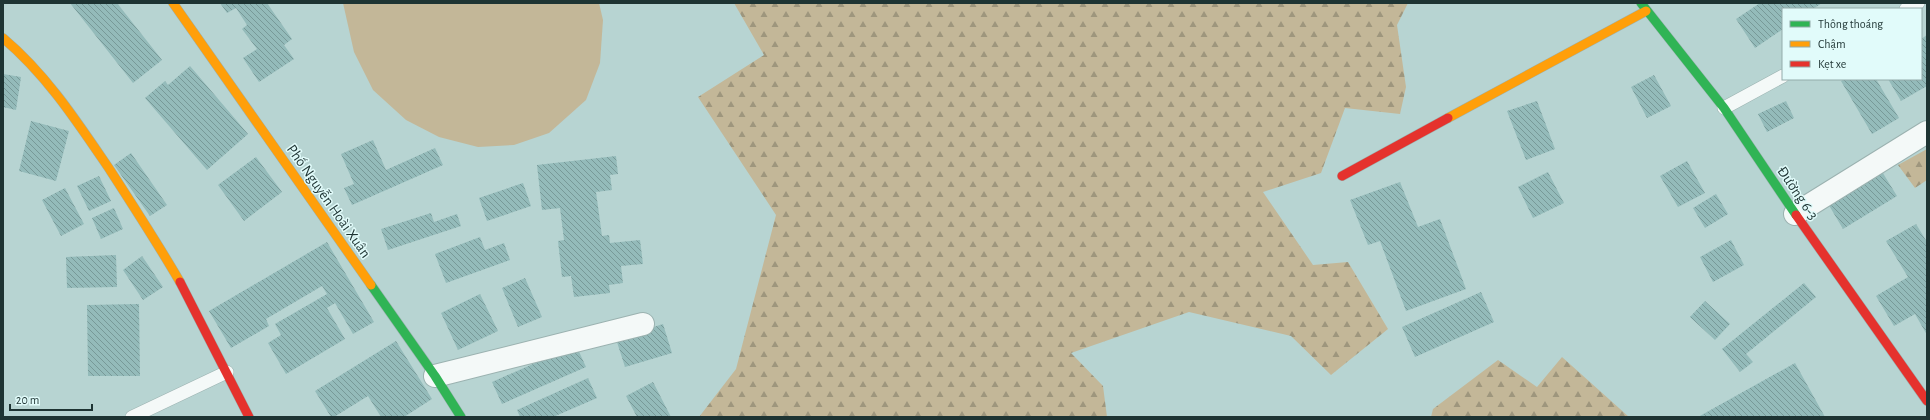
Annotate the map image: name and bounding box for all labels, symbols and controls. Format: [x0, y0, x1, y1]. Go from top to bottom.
legend [1782, 8, 1922, 80]
text: Thông thoáng [1818, 18, 1883, 30]
text: Chậm [1818, 38, 1846, 50]
text: Kẹt xe [1818, 58, 1846, 70]
street label: Phố Nguyễn Hoài Xuân [284, 141, 374, 261]
street label: Đường 6-3 [1774, 164, 1821, 223]
scale bar [10, 386, 92, 412]
text: 20 m [16, 394, 39, 406]

